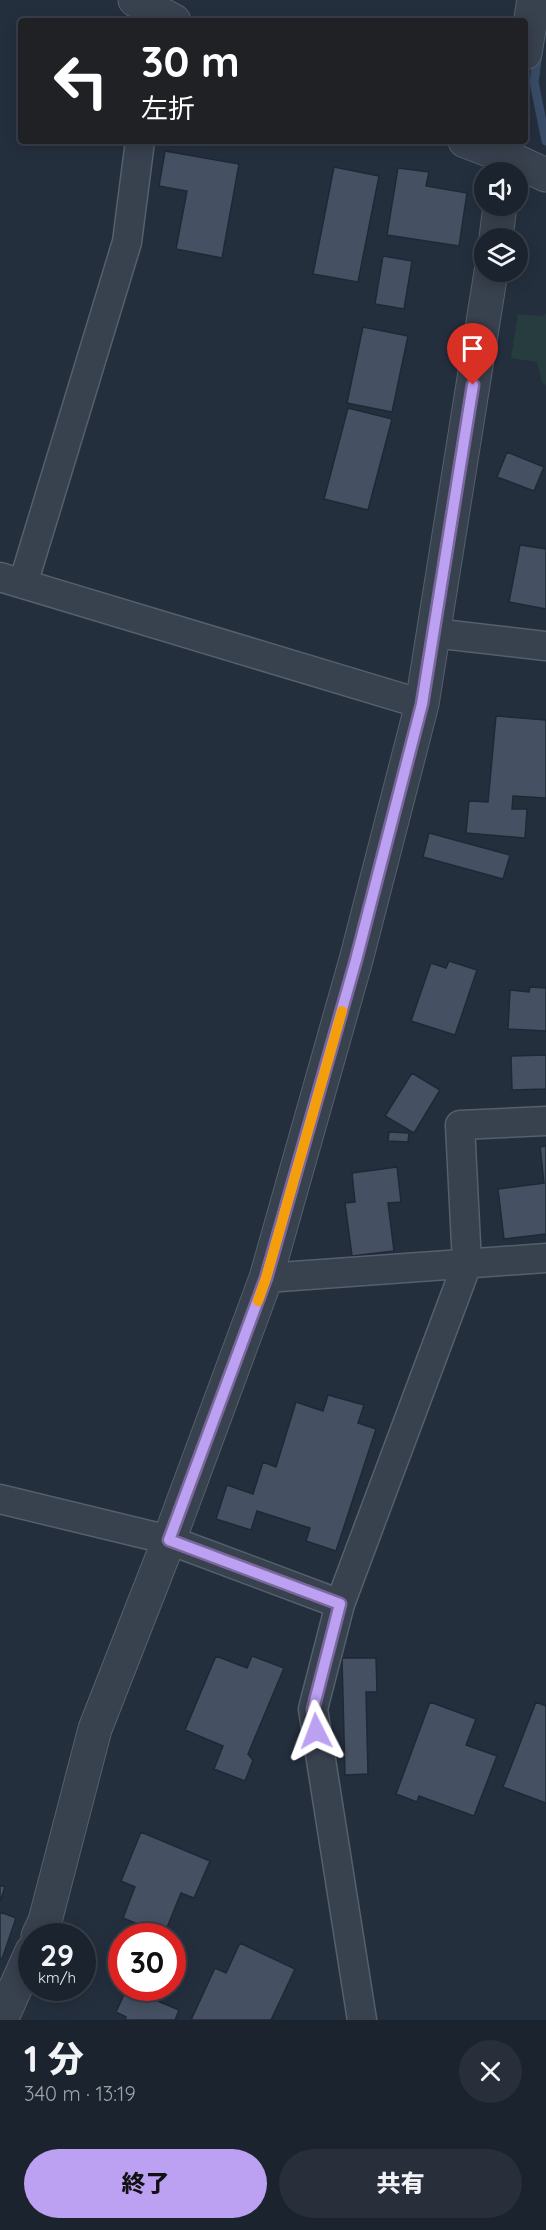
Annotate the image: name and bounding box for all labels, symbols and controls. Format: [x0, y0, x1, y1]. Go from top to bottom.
text: 30 m [141, 35, 240, 88]
icon: left [42, 42, 120, 120]
text: 左折 [141, 91, 195, 125]
map controls [474, 162, 528, 282]
button: sound [474, 162, 528, 216]
button: layers [474, 228, 528, 282]
pin [447, 323, 498, 385]
icon: arrive [456, 332, 489, 365]
position arrow [284, 1699, 348, 1763]
speed limit sign: 30 [108, 1923, 186, 2001]
text: 29 [40, 1936, 74, 1974]
text: km/h [38, 1968, 76, 1987]
text: 1 分 [24, 2036, 84, 2081]
button: close [459, 2040, 522, 2103]
text: 340 m · 13:19 [24, 2081, 136, 2106]
button: 終了 [24, 2149, 267, 2218]
button: 共有 [279, 2149, 522, 2218]

